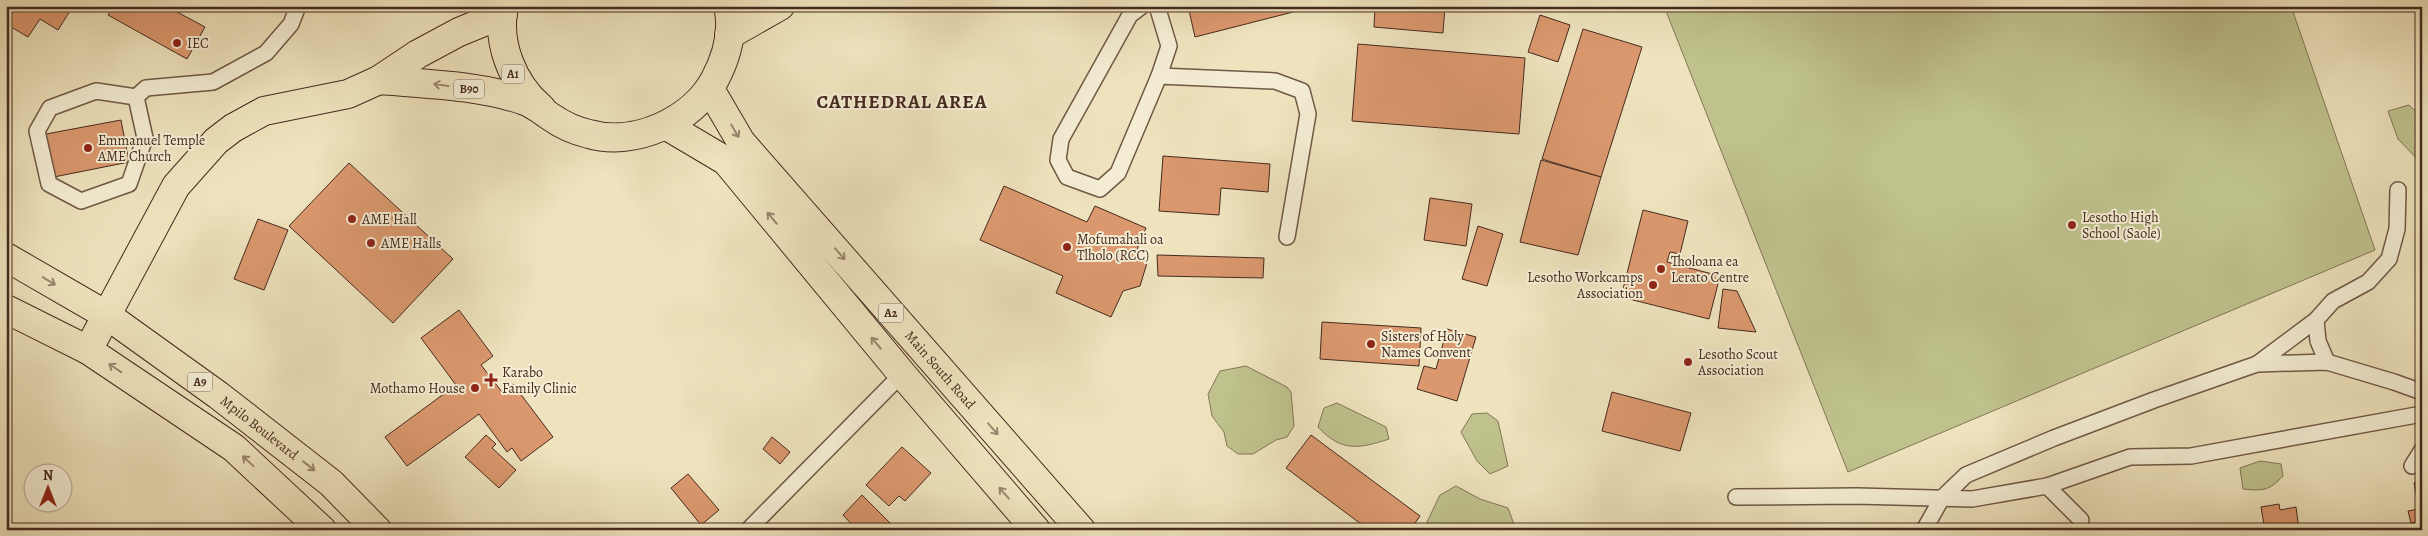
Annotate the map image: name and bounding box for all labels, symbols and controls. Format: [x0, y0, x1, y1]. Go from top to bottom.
place label: IEC [187, 34, 209, 53]
marker: IEC [171, 37, 183, 49]
road number: A1 [502, 64, 524, 84]
one-way arrow [434, 80, 450, 90]
road number: B90 [454, 80, 484, 98]
district label: CATHEDRAL AREA [816, 89, 988, 115]
one-way arrow [730, 123, 740, 137]
place label: Emmanuel Temple AME Church [97, 131, 205, 166]
marker: Emmanuel Temple AME Church [82, 142, 94, 154]
place label: Lesotho High School (Saole) [2082, 208, 2161, 243]
place label: AME Hall [361, 210, 417, 229]
one-way arrow [767, 211, 778, 224]
marker: AME Hall [346, 213, 358, 225]
marker: Lesotho High School (Saole) [2066, 219, 2078, 231]
place label: Mofumahali oa Tlholo (RCC) [1077, 230, 1164, 265]
place label: AME Halls [380, 234, 441, 253]
marker: AME Halls [365, 237, 377, 249]
marker: Mofumahali oa Tlholo (RCC) [1061, 241, 1073, 253]
one-way arrow [834, 248, 845, 261]
place label: Tholoana ea Lerato Centre [1671, 252, 1749, 287]
marker: Tholoana ea Lerato Centre [1655, 263, 1667, 275]
place label: Lesotho Workcamps Association [1527, 268, 1643, 303]
one-way arrow [41, 276, 55, 286]
marker: Lesotho Workcamps Association [1647, 279, 1659, 291]
road number: A2 [878, 304, 904, 322]
street label: Main South Road [900, 327, 980, 414]
place label: Sisters of Holy Names Convent [1381, 327, 1471, 362]
one-way arrow [871, 336, 882, 349]
marker: Sisters of Holy Names Convent [1365, 338, 1377, 350]
place label: Lesotho Scout Association [1697, 345, 1778, 380]
marker: Lesotho Scout Association [1682, 356, 1694, 368]
one-way arrow [108, 363, 122, 373]
place label: Karabo Family Clinic [502, 363, 577, 398]
road number: A9 [188, 372, 212, 392]
marker: Karabo Family Clinic [484, 373, 498, 387]
place label: Mothamo House [370, 379, 465, 398]
marker: Mothamo House [469, 382, 481, 394]
street label: Mpilo Boulevard [216, 391, 303, 465]
one-way arrow [987, 423, 999, 436]
one-way arrow [241, 455, 254, 467]
one-way arrow [302, 461, 315, 472]
north arrow [22, 464, 72, 514]
text: N [43, 466, 53, 485]
one-way arrow [999, 486, 1010, 499]

